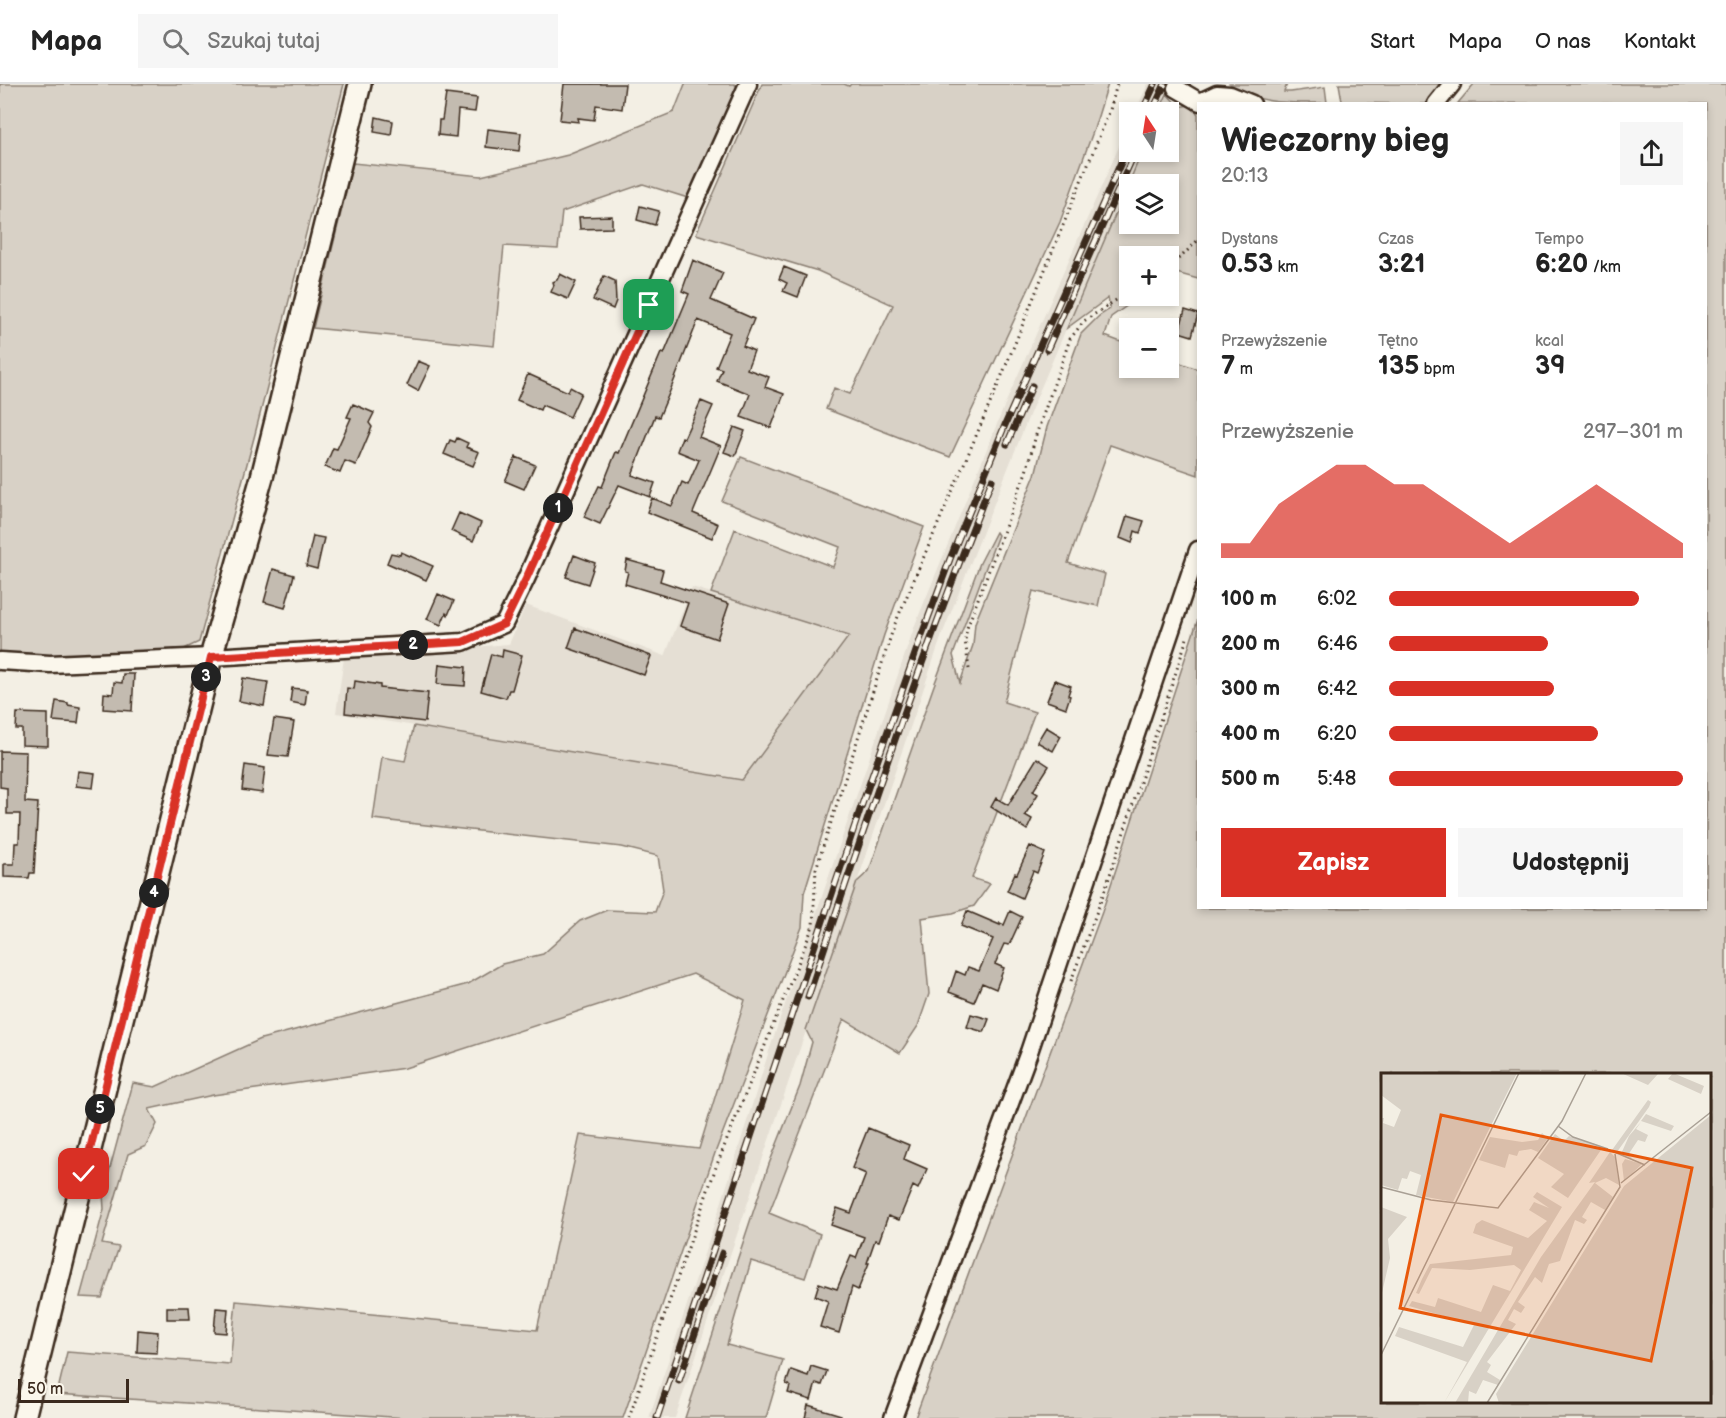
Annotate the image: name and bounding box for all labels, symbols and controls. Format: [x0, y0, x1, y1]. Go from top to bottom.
search box [138, 14, 558, 68]
text: Mapa [30, 25, 102, 58]
icon: search [159, 25, 192, 58]
text: Szukaj tutaj [207, 28, 320, 55]
text: Start [1370, 29, 1415, 54]
text: Mapa [1448, 29, 1502, 54]
text: O nas [1535, 29, 1591, 54]
text: Kontakt [1624, 29, 1696, 54]
north arrow [1119, 102, 1179, 162]
map controls [1119, 102, 1179, 378]
text: Wieczorny bieg [1221, 121, 1450, 161]
button: share [1620, 122, 1683, 185]
text: 20:13 [1221, 164, 1269, 188]
button: layers [1119, 174, 1179, 234]
text: Dystans [1221, 230, 1278, 249]
text: Czas [1378, 230, 1414, 249]
text: Tempo [1535, 230, 1584, 249]
button: + [1119, 246, 1179, 306]
text: 0.53 [1221, 249, 1273, 280]
text: 3:21 [1378, 249, 1425, 280]
text: 6:20 [1535, 249, 1588, 280]
text: km [1273, 258, 1299, 277]
text: /km [1588, 258, 1621, 277]
pin [623, 279, 674, 330]
icon: arrive [632, 288, 665, 321]
button: − [1119, 318, 1179, 378]
text: Przewyższenie [1221, 332, 1327, 351]
text: Tętno [1378, 332, 1418, 351]
text: kcal [1535, 332, 1564, 351]
text: 7 [1221, 351, 1235, 382]
text: 135 [1378, 351, 1419, 382]
text: 39 [1535, 351, 1565, 382]
text: m [1235, 360, 1253, 379]
text: bpm [1419, 360, 1455, 379]
text: Przewyższenie [1221, 420, 1354, 444]
text: 297–301 m [1583, 420, 1683, 444]
pin: 1 [543, 493, 573, 523]
text: 1 [555, 498, 561, 517]
text: 100 m [1221, 587, 1277, 611]
text: 6:02 [1317, 587, 1357, 611]
pin: 2 [398, 630, 428, 660]
text: 200 m [1221, 632, 1280, 656]
text: 6:46 [1317, 632, 1358, 656]
text: 2 [408, 635, 418, 654]
pin: 3 [191, 662, 221, 692]
text: 3 [201, 667, 211, 686]
text: 300 m [1221, 677, 1280, 701]
text: 6:42 [1317, 677, 1357, 701]
text: 400 m [1221, 722, 1280, 746]
text: 6:20 [1317, 722, 1357, 746]
text: 500 m [1221, 767, 1280, 791]
text: 5:48 [1317, 767, 1356, 791]
button: Zapisz [1221, 828, 1446, 897]
button: Udostępnij [1458, 828, 1683, 897]
pin: 4 [139, 878, 169, 908]
text: 4 [149, 883, 159, 902]
inset map [1381, 1073, 1711, 1403]
pin: 5 [85, 1094, 115, 1124]
text: 5 [95, 1099, 105, 1118]
pin [58, 1148, 109, 1199]
icon: check [67, 1157, 100, 1190]
scale bar [18, 1376, 129, 1404]
text: 50 m [27, 1380, 63, 1399]

